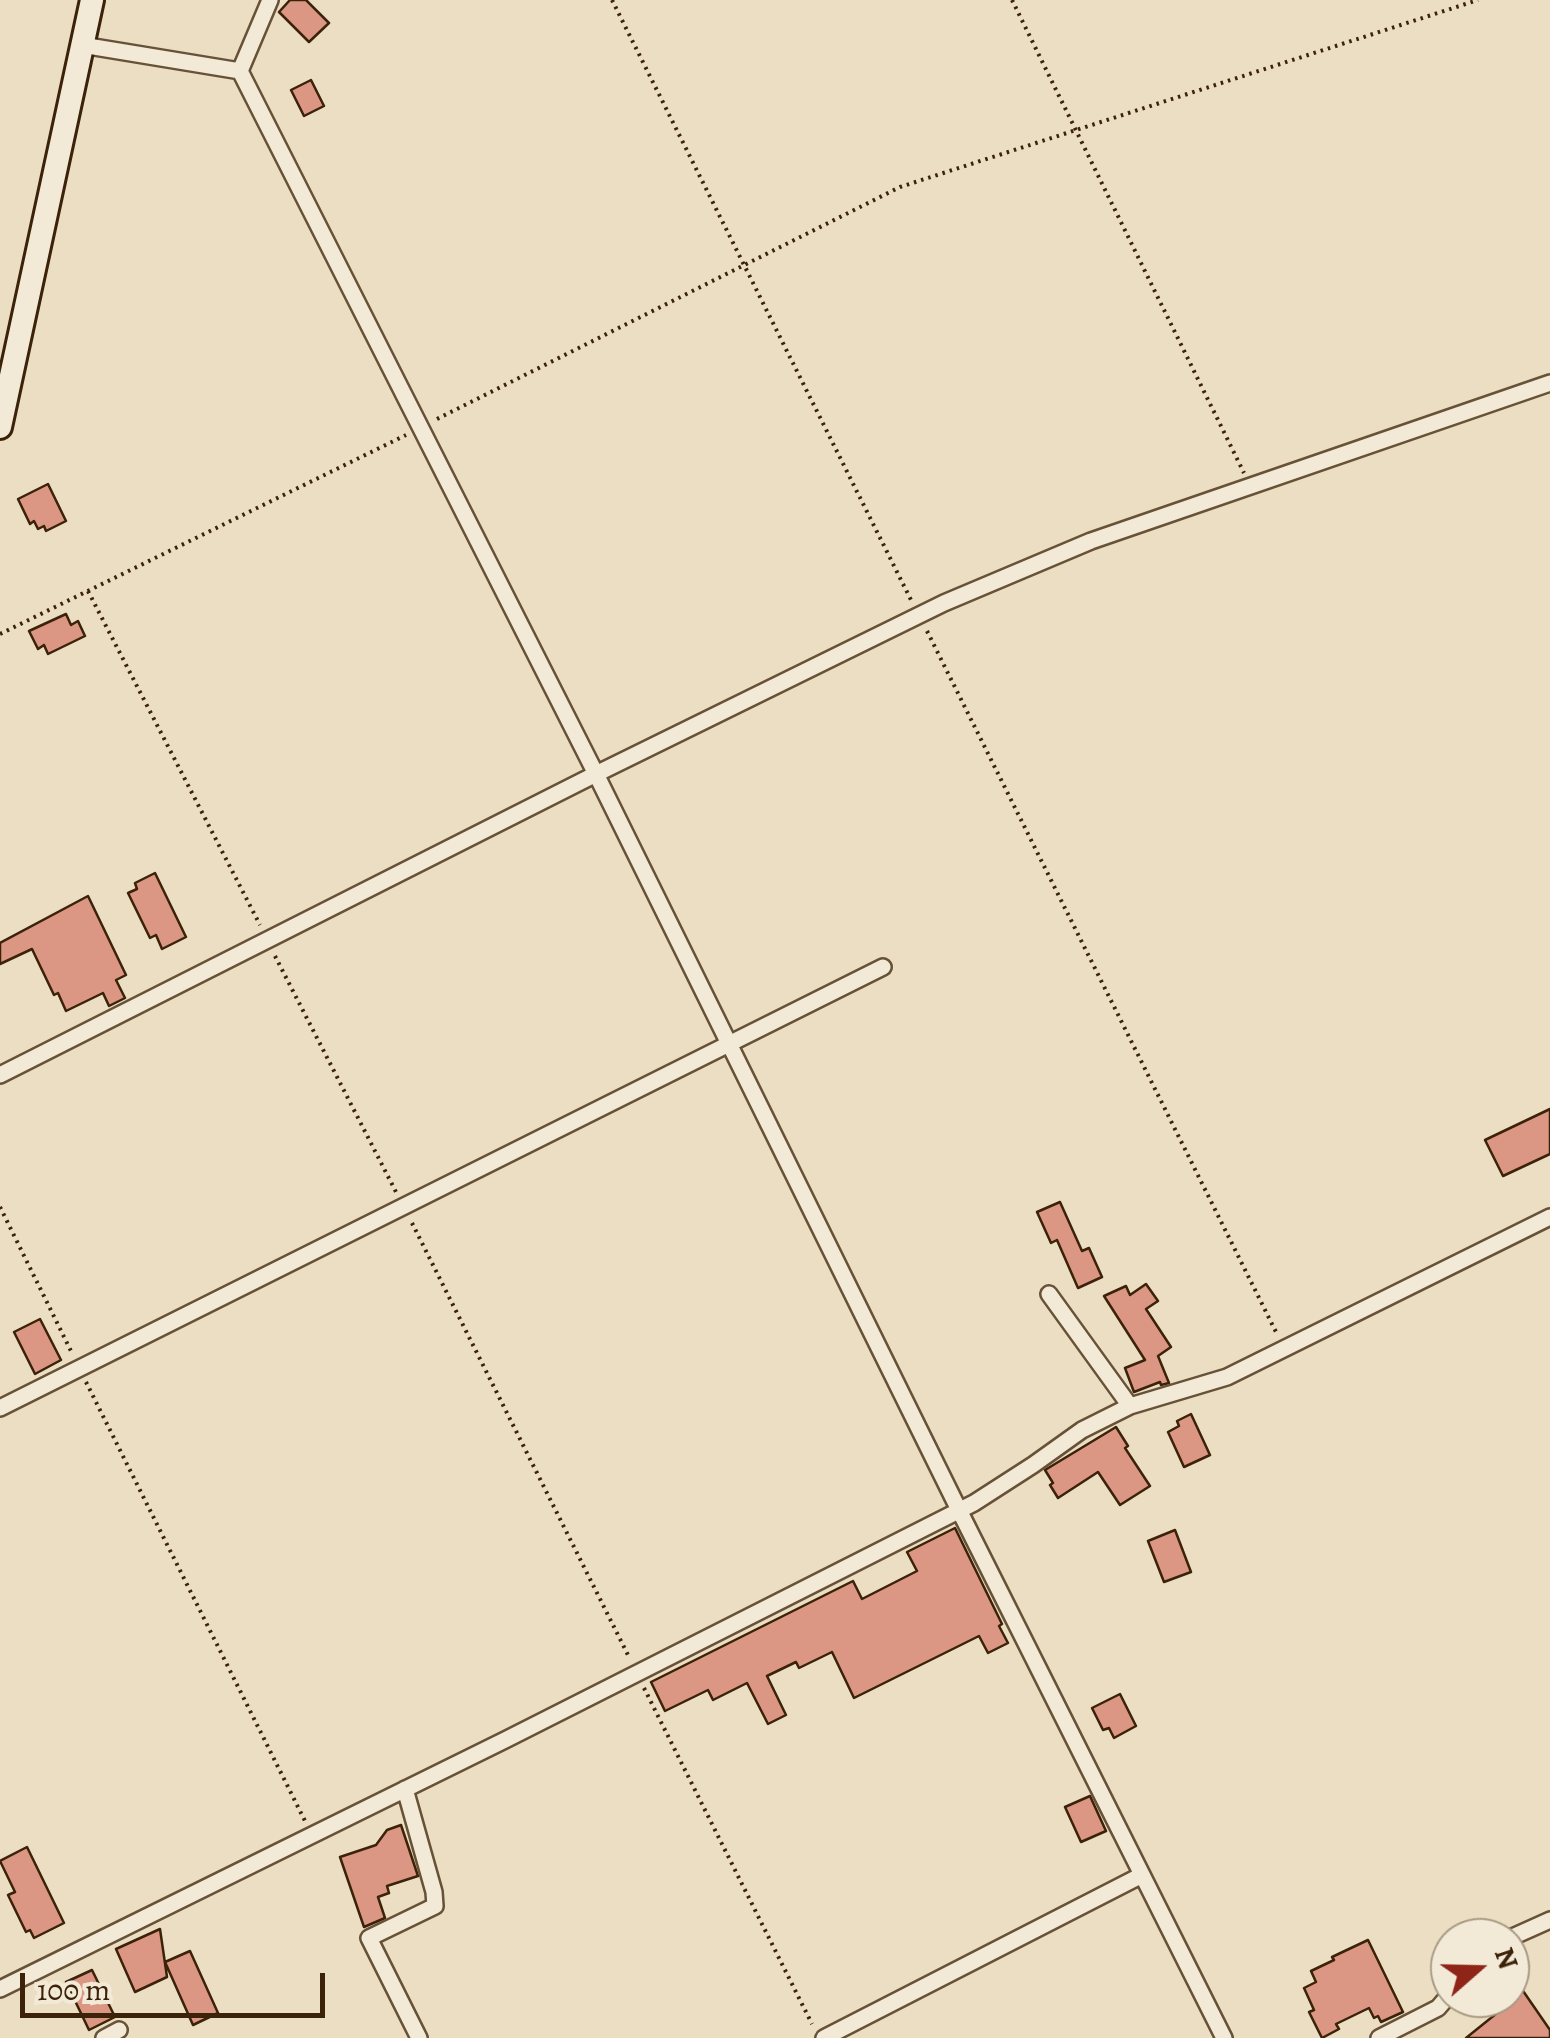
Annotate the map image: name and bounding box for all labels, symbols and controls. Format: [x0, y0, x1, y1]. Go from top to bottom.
north arrow [1430, 1918, 1530, 2018]
text: N [1485, 1942, 1528, 1974]
scale bar [25, 1953, 330, 2015]
text: 100 m [37, 1970, 110, 2010]

